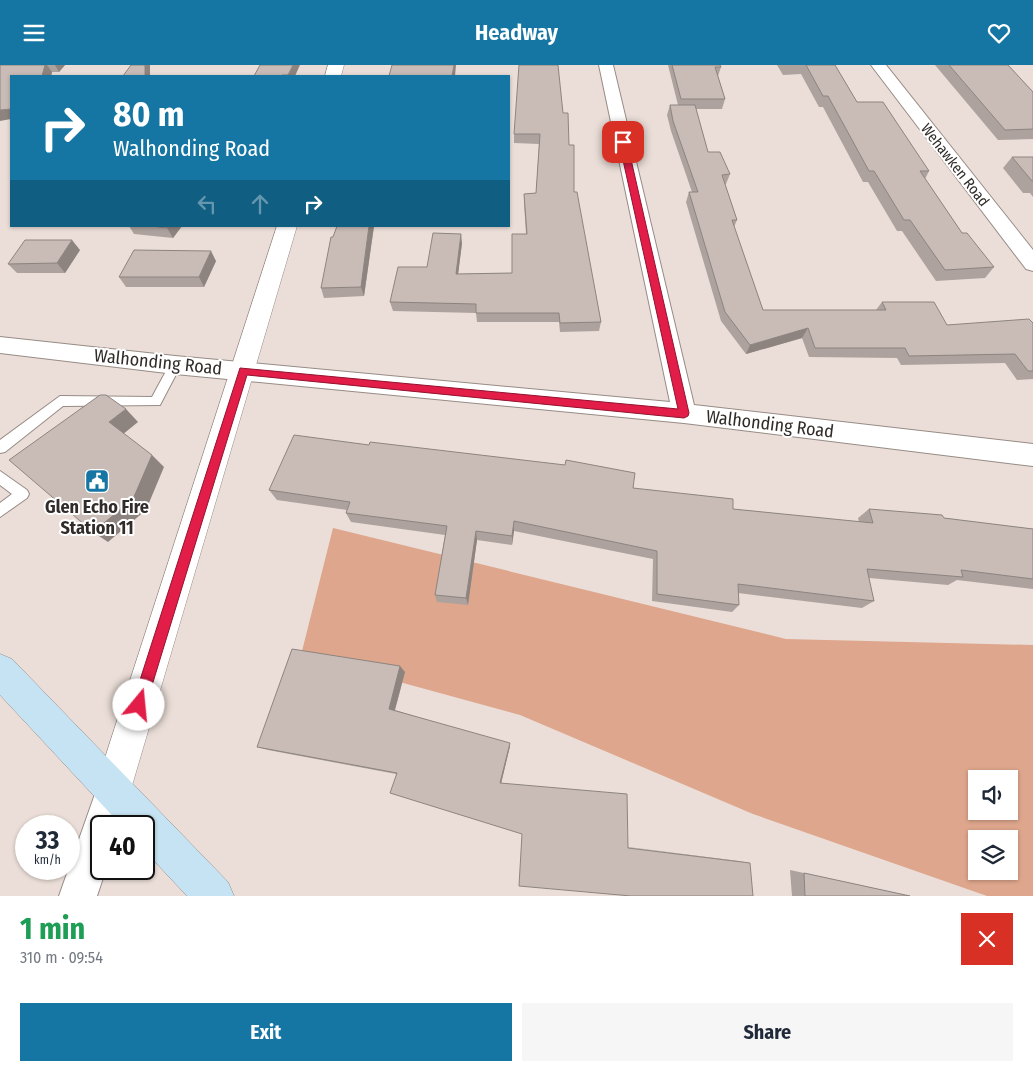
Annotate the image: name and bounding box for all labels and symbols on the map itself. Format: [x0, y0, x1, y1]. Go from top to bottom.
street label: Wehawken Road [917, 120, 993, 210]
pin [602, 121, 644, 163]
street label: Walhonding Road [93, 344, 223, 380]
street label: Walhonding Road [705, 405, 835, 443]
public building icon: Glen Echo Fire Station 11 [84, 468, 110, 494]
place label: Glen Echo Fire Station 11 [45, 496, 149, 539]
position arrow [112, 678, 164, 730]
speed limit sign: 40 [90, 815, 155, 880]

